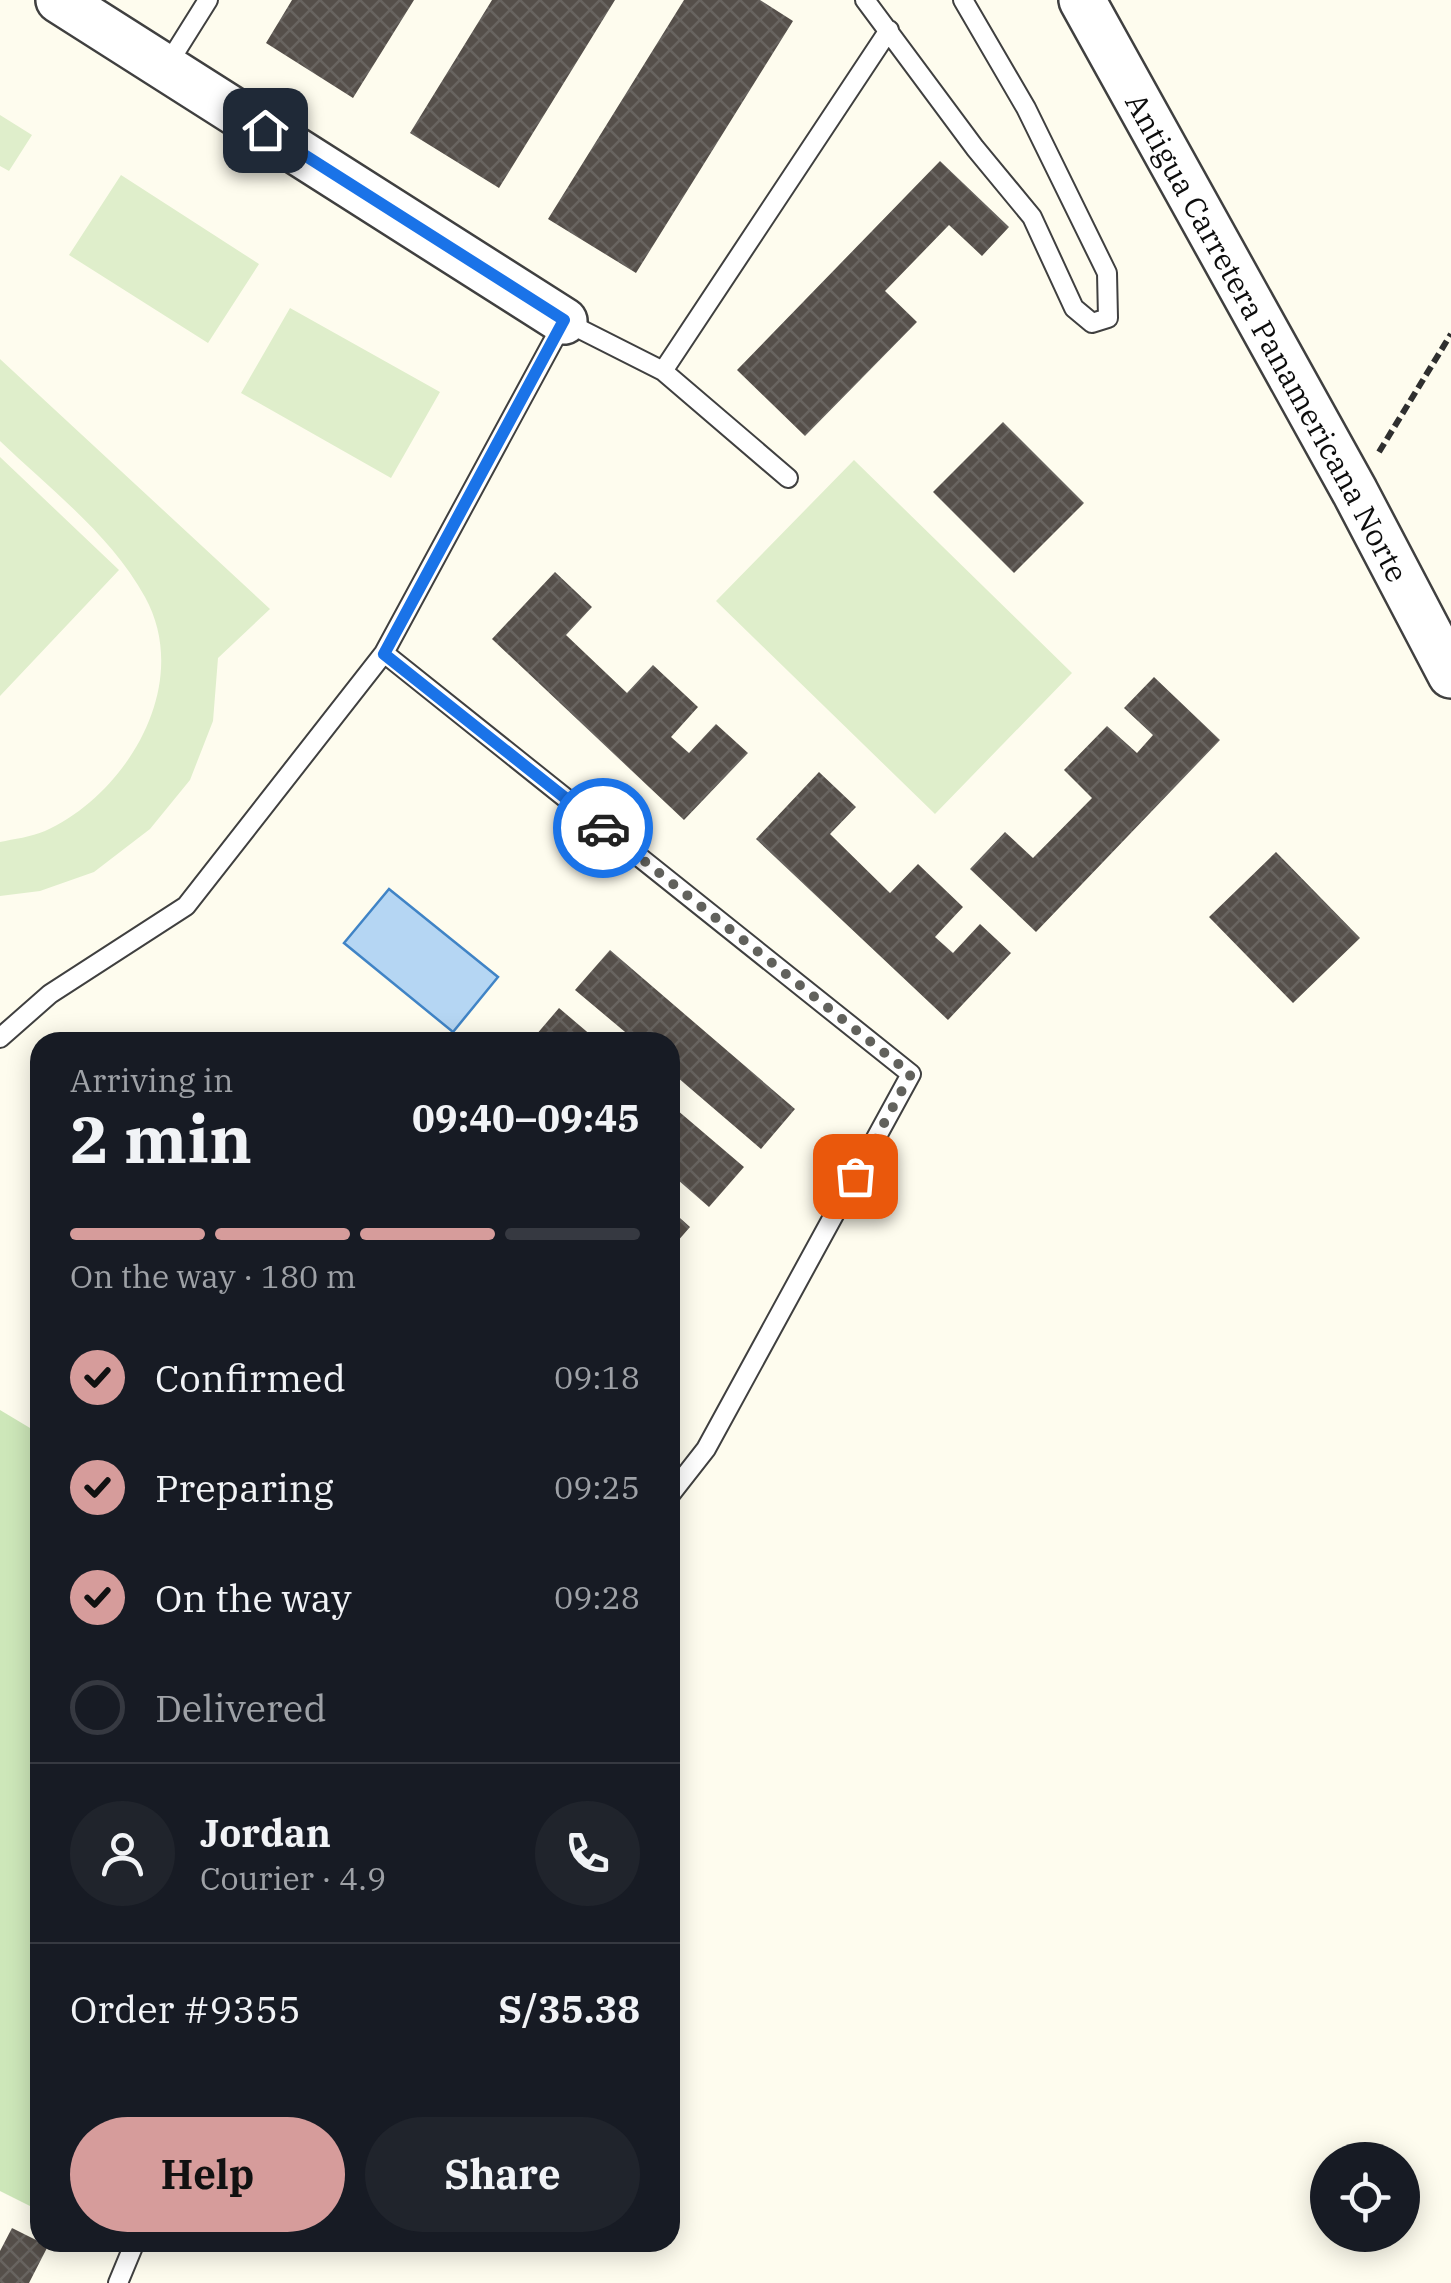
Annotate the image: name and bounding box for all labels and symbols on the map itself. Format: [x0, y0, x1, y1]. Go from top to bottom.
street label: Antigua Carretera Panamericana Norte [1118, 86, 1418, 588]
pin [223, 88, 308, 173]
courier [553, 778, 653, 878]
pin [813, 1134, 898, 1219]

